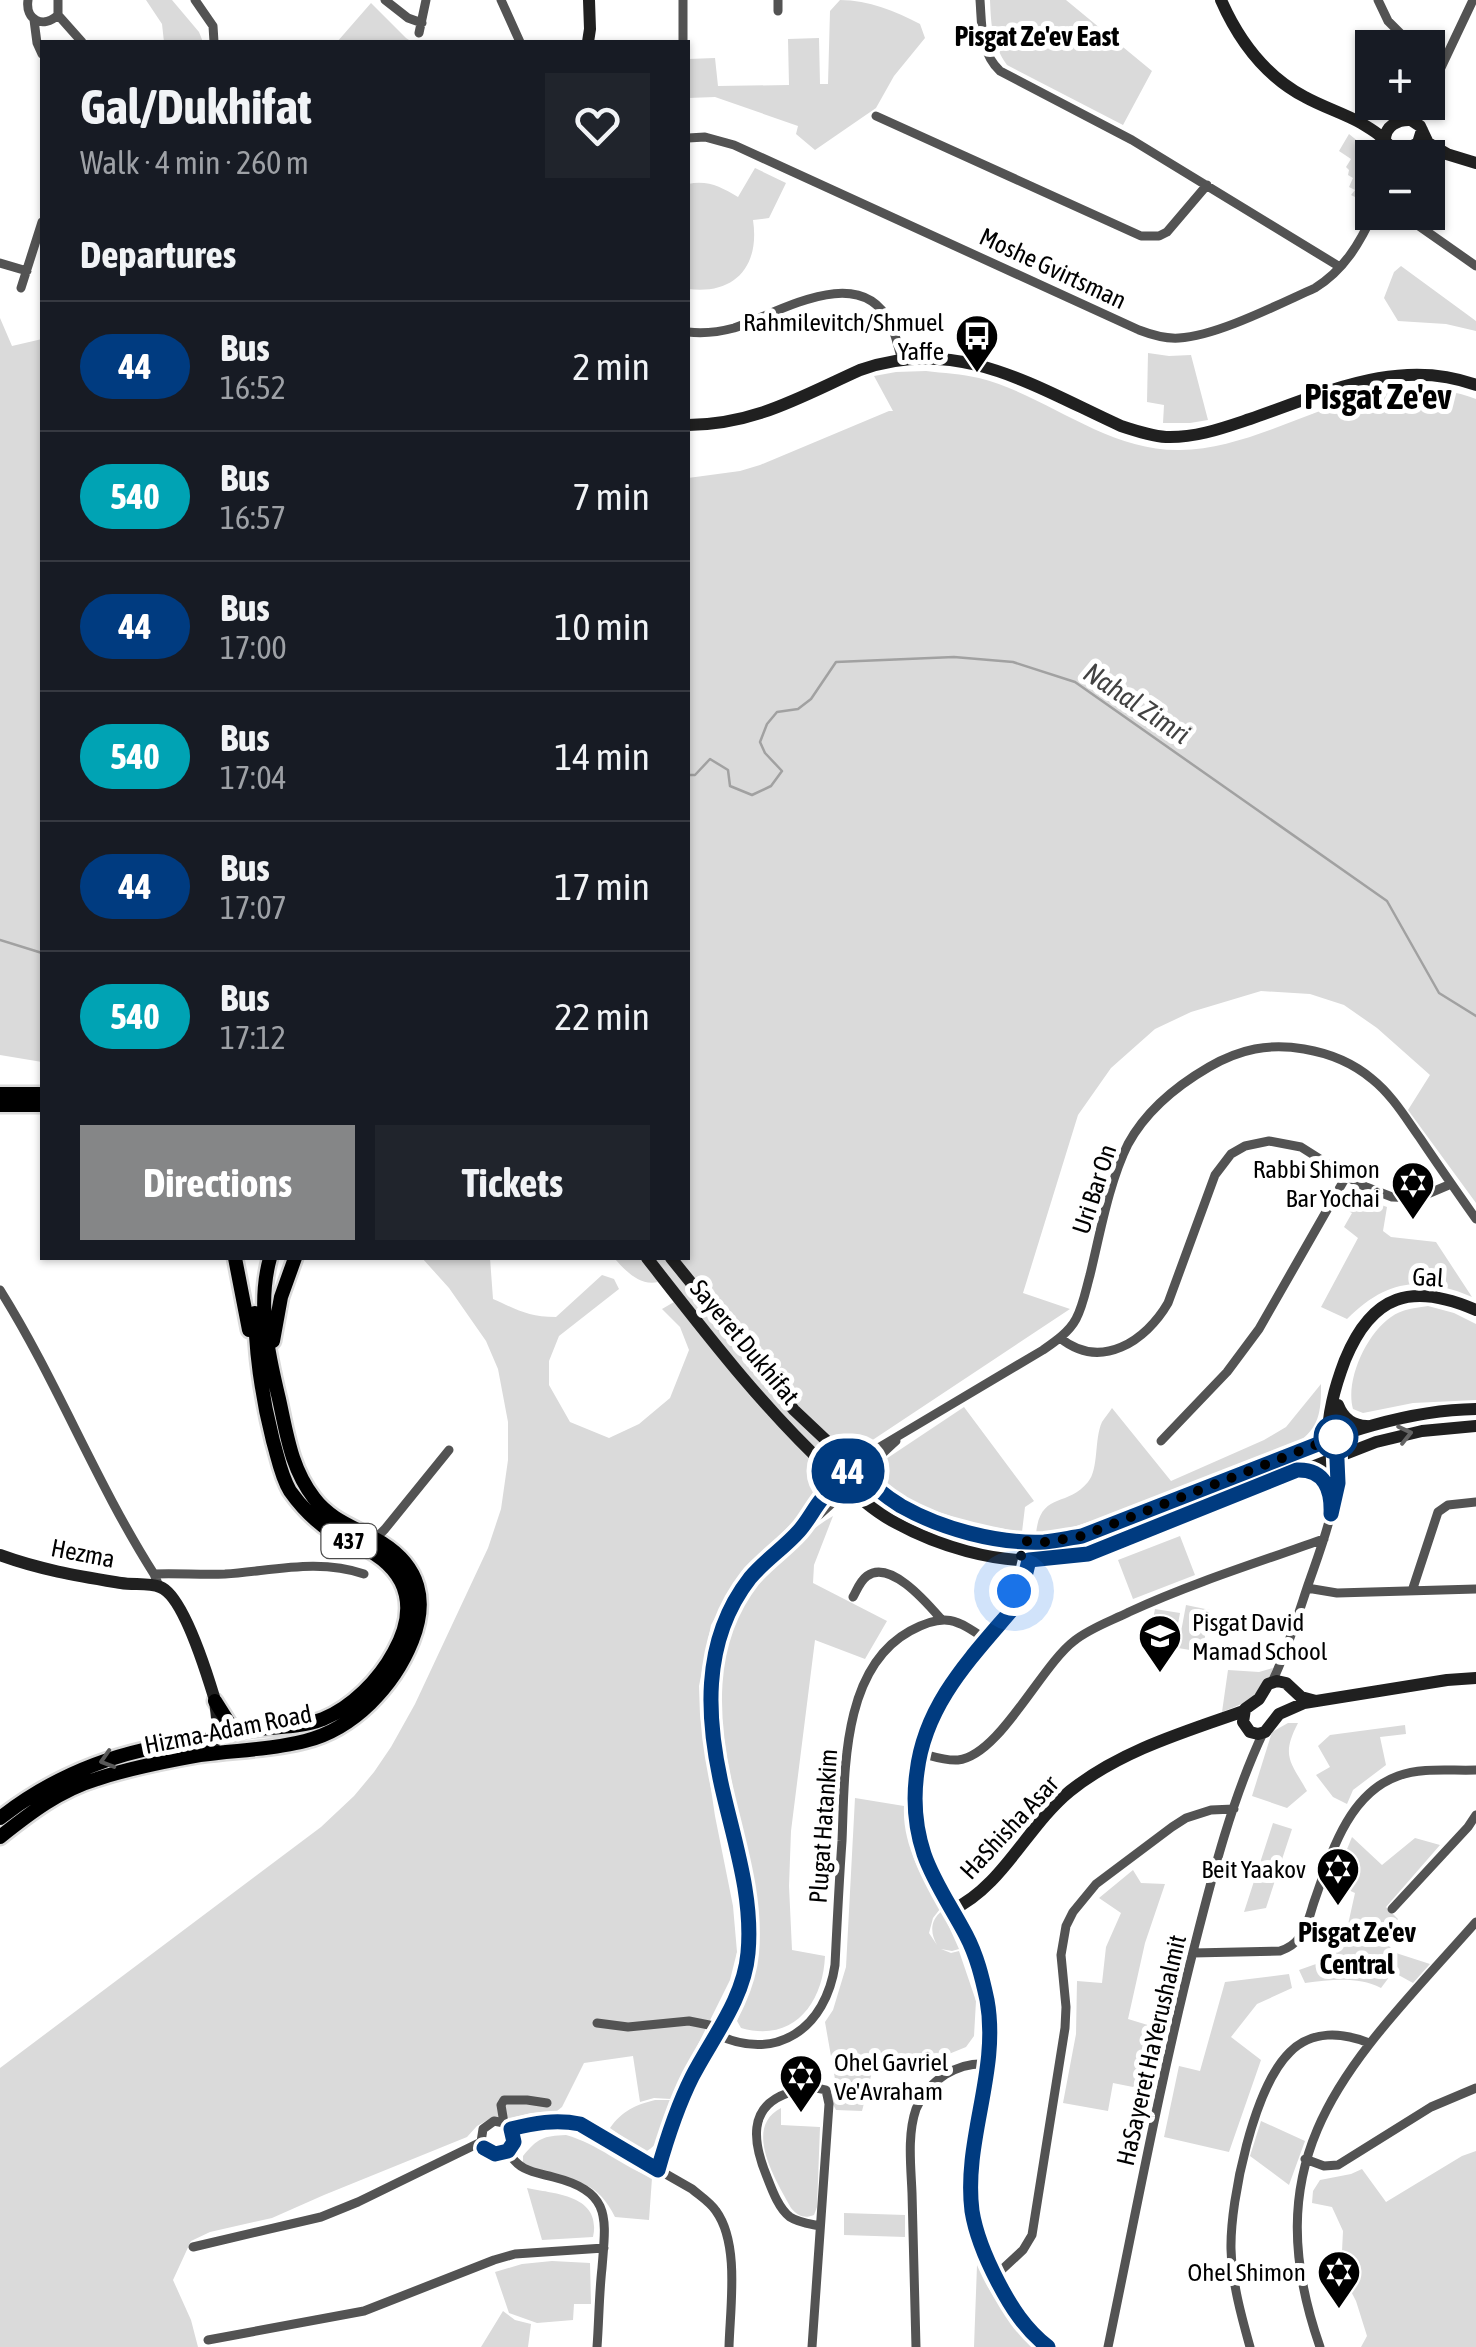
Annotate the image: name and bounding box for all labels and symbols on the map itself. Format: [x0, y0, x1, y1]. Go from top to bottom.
district label: Pisgat Ze'ev East [955, 20, 1119, 52]
street label: Moshe Gvirtsman [975, 222, 1131, 314]
place label: Rahmilevitch/Shmuel Yaffe [743, 308, 944, 365]
bus stop icon: Rahmilevitch/Shmuel Yaffe [954, 313, 1000, 374]
district label: Pisgat Ze'ev [1304, 376, 1452, 416]
water label: Nahal Zimri [1078, 656, 1196, 750]
street label: Uri Bar On [1066, 1141, 1122, 1237]
place label: Rabbi Shimon Bar Yochai [1253, 1155, 1380, 1212]
synagogue icon: Rabbi Shimon Bar Yochai [1390, 1160, 1436, 1221]
street label: Gal [1411, 1262, 1445, 1292]
street label: Sayeret Dukhifat [685, 1274, 805, 1410]
unlabelled marker [1315, 1416, 1357, 1458]
one-way arrow [1396, 1425, 1413, 1446]
line badge: 44 [803, 1438, 893, 1504]
road number: 437 [322, 1524, 376, 1558]
street label: Hezma [49, 1533, 117, 1573]
your location [989, 1566, 1039, 1616]
place label: Pisgat David Mamad School [1192, 1608, 1328, 1665]
school or university icon: Pisgat David Mamad School [1137, 1613, 1183, 1674]
street label: Hizma-Adam Road [142, 1699, 314, 1759]
one-way arrow [100, 1748, 117, 1769]
street label: Plugat Hatankim [804, 1748, 842, 1904]
street label: HaShisha Asar [954, 1769, 1064, 1884]
synagogue icon: Beit Yaakov [1315, 1846, 1361, 1907]
place label: Beit Yaakov [1201, 1855, 1306, 1883]
district label: Pisgat Ze'ev Central [1298, 1916, 1417, 1980]
street label: HaSayeret HaYerushalmit [1111, 1932, 1191, 2168]
place label: Ohel Gavriel Ve'Avraham [834, 2048, 949, 2105]
synagogue icon: Ohel Gavriel Ve'Avraham [778, 2053, 824, 2114]
synagogue icon: Ohel Shimon [1316, 2249, 1362, 2310]
place label: Ohel Shimon [1188, 2258, 1306, 2286]

